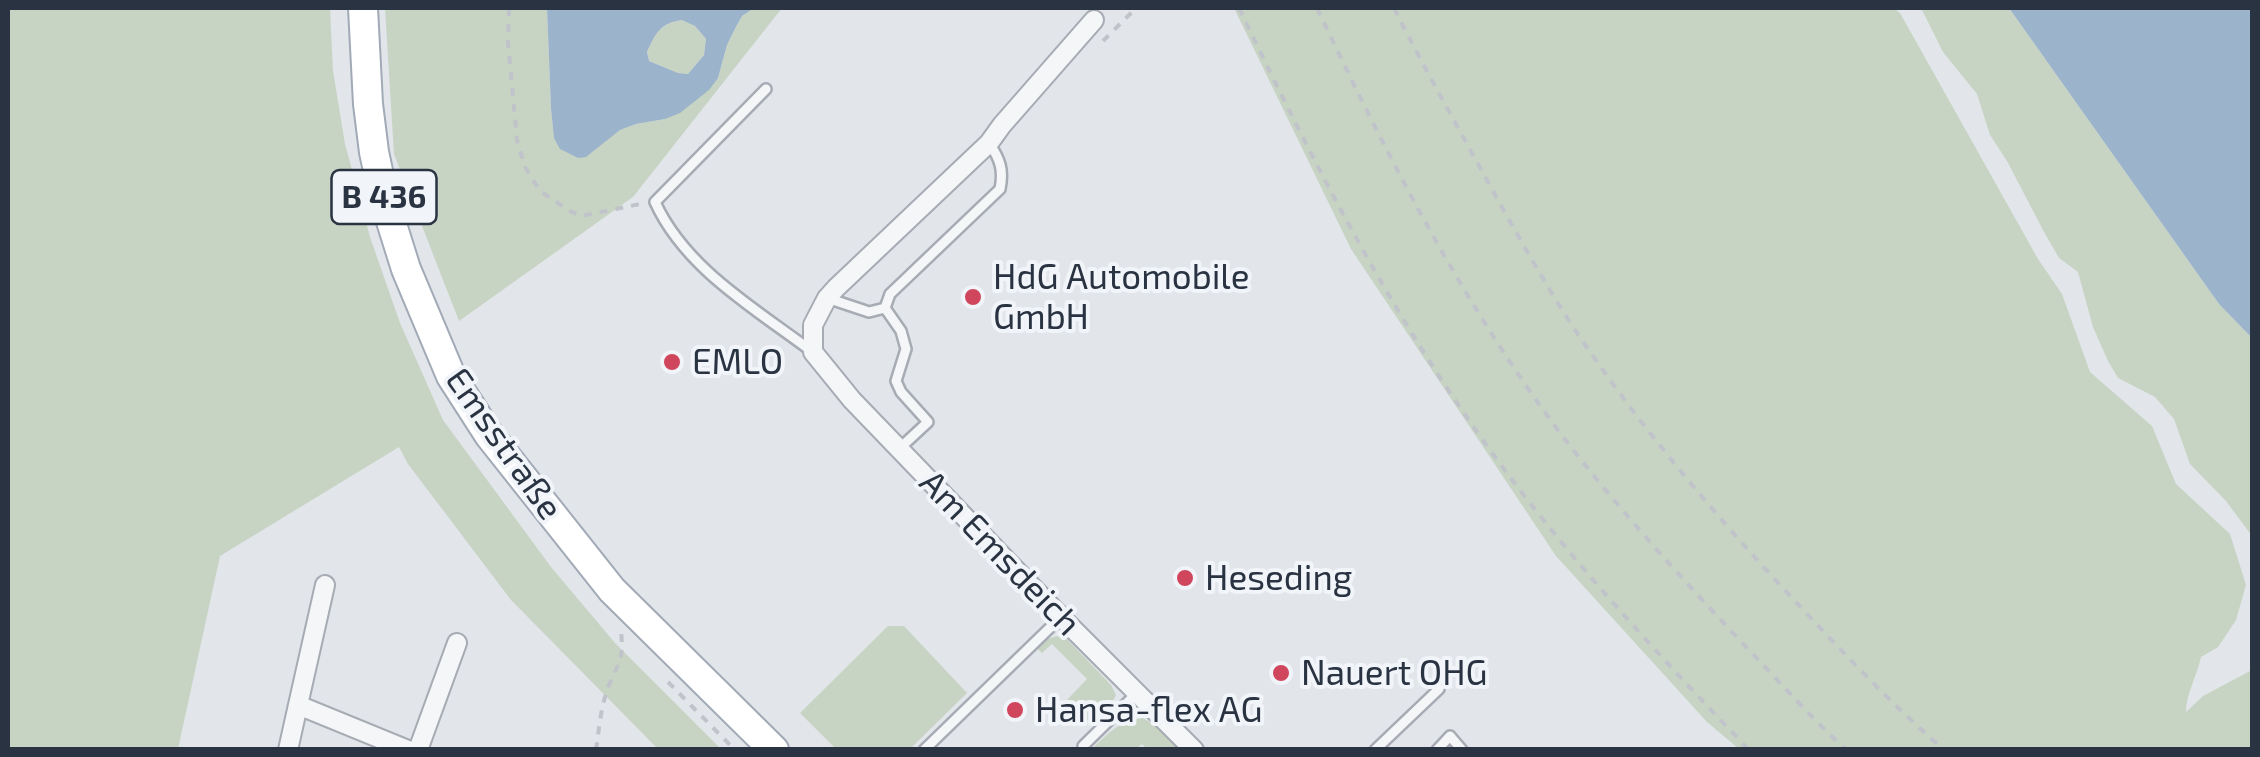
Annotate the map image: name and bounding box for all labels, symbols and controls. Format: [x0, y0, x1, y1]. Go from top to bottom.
road number: B 436 [332, 170, 436, 224]
place label: HdG Automobile GmbH [993, 256, 1250, 338]
marker: HdG Automobile GmbH [962, 286, 984, 308]
place label: EMLO [692, 341, 783, 383]
marker: EMLO [661, 351, 683, 373]
street label: Emsstraße [437, 360, 571, 528]
street label: Am Emsdeich [911, 462, 1089, 644]
place label: Heseding [1205, 557, 1352, 599]
marker: Heseding [1174, 567, 1196, 589]
place label: Nauert OHG [1301, 652, 1488, 694]
marker: Nauert OHG [1270, 662, 1292, 684]
place label: Hansa-flex AG [1035, 689, 1262, 731]
marker: Hansa-flex AG [1004, 699, 1026, 721]

